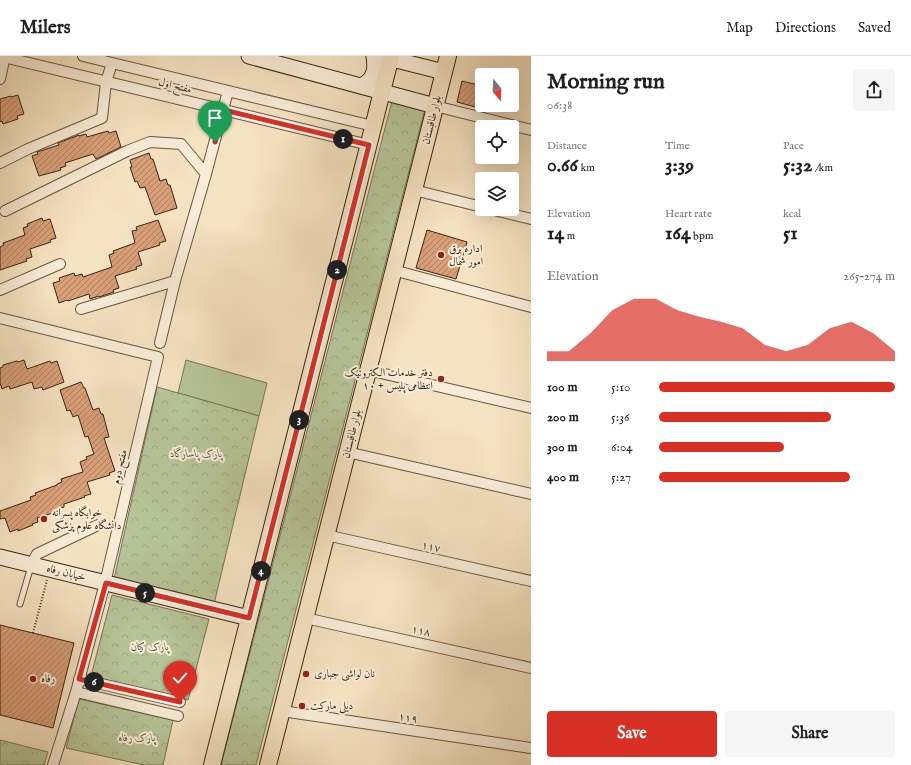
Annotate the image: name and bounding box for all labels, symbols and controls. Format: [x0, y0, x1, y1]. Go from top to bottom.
text: Milers [20, 16, 70, 40]
text: Map [726, 19, 753, 37]
text: Directions [775, 19, 836, 37]
text: Saved [858, 19, 891, 37]
north arrow [475, 68, 519, 112]
map controls [475, 68, 519, 216]
text: Morning run [547, 68, 665, 96]
button: share [853, 69, 895, 111]
street label: مفتح اول [156, 75, 193, 100]
street label: بلوار طاقبستان [419, 94, 445, 146]
text: 06:38 [547, 97, 572, 114]
pin [198, 101, 232, 142]
icon: arrive [204, 107, 226, 129]
button: locate [475, 120, 519, 164]
pin: 1 [333, 129, 353, 149]
text: 1 [341, 132, 345, 146]
text: Distance [547, 139, 587, 153]
text: Time [665, 139, 689, 153]
text: Pace [783, 139, 804, 153]
text: 0.66 [547, 153, 578, 178]
text: 3:39 [665, 153, 694, 178]
text: 5:32 [783, 153, 812, 178]
text: km [578, 161, 595, 175]
text: /km [812, 161, 833, 175]
button: layers [475, 172, 519, 216]
text: Elevation [547, 207, 591, 221]
text: Heart rate [665, 207, 712, 221]
text: kcal [783, 207, 801, 221]
text: 14 [547, 221, 564, 246]
text: 164 [665, 221, 691, 246]
text: 51 [783, 221, 798, 246]
text: m [564, 229, 575, 243]
text: bpm [691, 229, 713, 243]
place label: اداره برق امور شمال [449, 242, 483, 269]
marker: اداره برق امور شمال [436, 250, 446, 260]
pin: 2 [327, 260, 347, 280]
text: 2 [334, 263, 340, 277]
text: Elevation [547, 268, 599, 285]
text: 265–274 m [843, 268, 895, 285]
place label: دفتر خدمات الکترونیک انتظامی پلیس + ۱۰ [345, 366, 433, 393]
marker: دفتر خدمات الکترونیک انتظامی پلیس + ۱۰ [436, 374, 446, 384]
text: 100 m [547, 379, 577, 396]
text: 5:10 [611, 379, 630, 396]
street label: بلوار طاقبستان [339, 408, 365, 460]
text: 200 m [547, 409, 579, 426]
text: 5:36 [611, 409, 629, 426]
pin: 3 [289, 410, 309, 430]
text: 3 [297, 413, 301, 427]
text: 300 m [547, 439, 578, 456]
text: 6:04 [611, 439, 633, 456]
park label: پارک پاسارگاد [170, 446, 223, 461]
street label: مفتح دوم [109, 448, 134, 486]
text: 400 m [547, 469, 579, 486]
text: 5:27 [611, 469, 631, 486]
place label: خوابگاه پسرانه دانشگاه علوم پزشکی [52, 505, 122, 535]
marker: خوابگاه پسرانه دانشگاه علوم پزشکی [39, 514, 49, 524]
street label: ۱۱۷ [420, 538, 442, 556]
street label: خیابان رفاه [45, 561, 87, 585]
pin: 4 [251, 561, 271, 581]
text: 4 [258, 564, 264, 578]
pin: 5 [135, 583, 155, 603]
text: 5 [143, 586, 147, 600]
street label: ۱۱۸ [410, 622, 432, 640]
park label: پارک کیان [131, 640, 170, 654]
pin [163, 661, 197, 702]
icon: check [169, 667, 191, 689]
place label: نان لواشی جباری [314, 667, 375, 681]
marker: نان لواشی جباری [301, 669, 311, 679]
place label: رفاه [41, 672, 55, 686]
pin: 6 [84, 672, 104, 692]
marker: رفاه [28, 674, 38, 684]
text: 6 [92, 675, 96, 689]
place label: دیلی مارکت [310, 699, 353, 714]
marker: دیلی مارکت [297, 701, 307, 711]
street label: ۱۱۹ [397, 710, 419, 726]
button: Save [547, 711, 717, 757]
button: Share [725, 711, 895, 757]
park label: پارک رفاه [118, 731, 156, 745]

